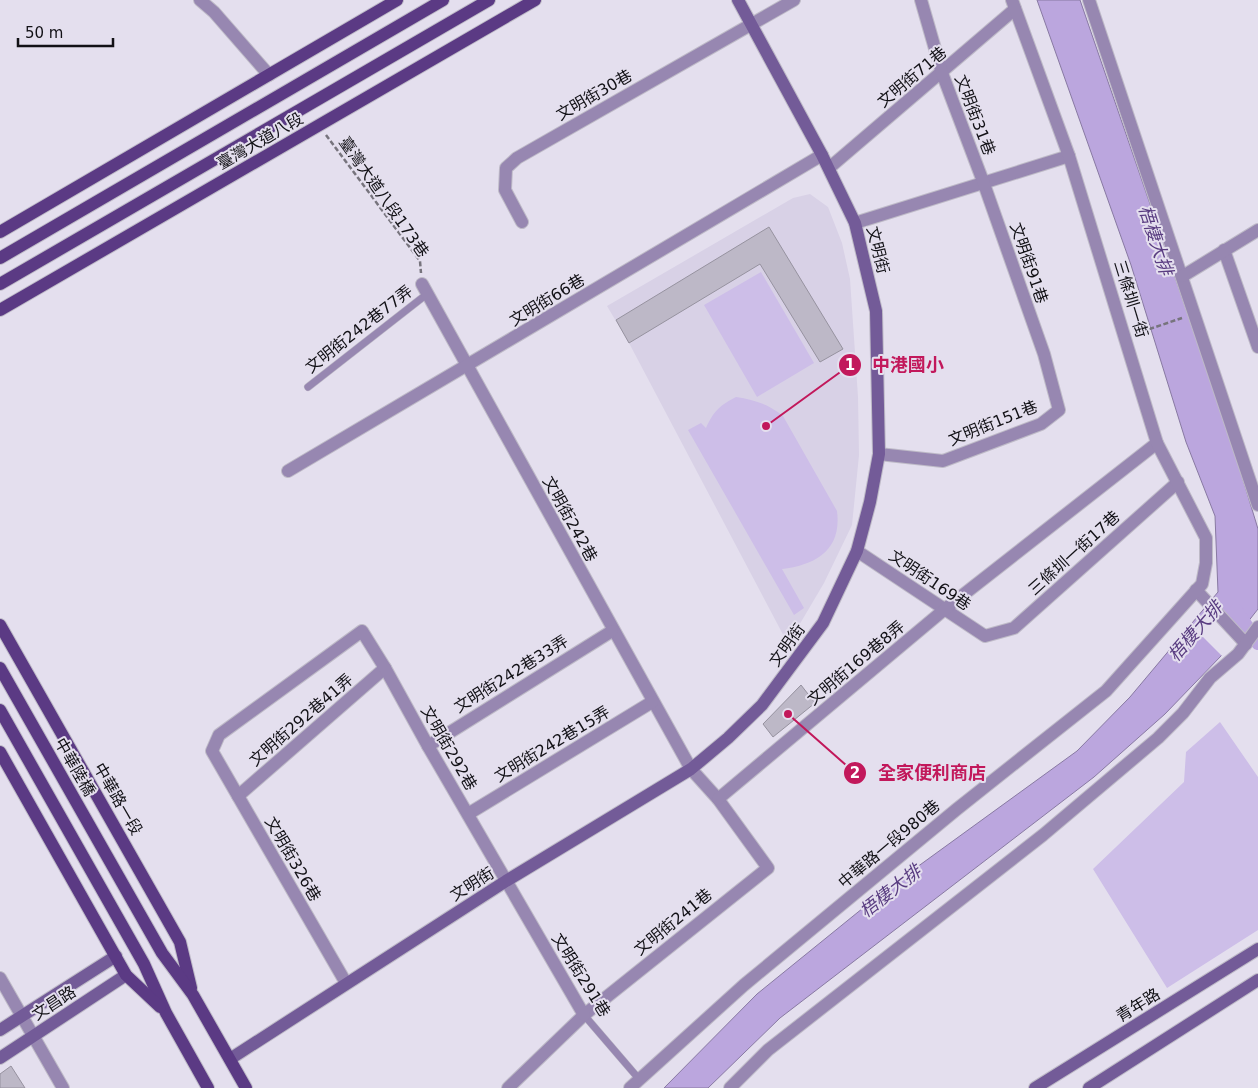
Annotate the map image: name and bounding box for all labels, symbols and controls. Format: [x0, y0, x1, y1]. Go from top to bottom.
scale bar [18, 15, 112, 47]
text: 50 m [25, 24, 63, 42]
street label: 文明街71巷 [874, 43, 950, 111]
street label: 文明街30巷 [553, 66, 635, 124]
street label: 文明街31巷 [951, 72, 999, 158]
street label: 臺灣大道八段 [214, 109, 306, 173]
street label: 臺灣大道八段173巷 [335, 133, 433, 261]
water label: 梧棲大排 [1135, 203, 1178, 279]
street label: 文明街91巷 [1006, 220, 1052, 306]
street label: 文明街 [863, 224, 893, 276]
street label: 三條圳一街 [1110, 258, 1152, 340]
street label: 文明街66巷 [506, 270, 588, 330]
street label: 文明街242巷77弄 [302, 281, 416, 377]
callout: 中港國小 [837, 348, 954, 381]
text: 中港國小 [872, 354, 944, 375]
text: 1 [845, 356, 855, 374]
street label: 文明街151巷 [946, 396, 1040, 450]
street label: 文明街242巷 [539, 473, 601, 565]
street label: 三條圳一街17巷 [1024, 507, 1124, 599]
street label: 文明街169巷 [885, 546, 975, 614]
water label: 梧棲大排 [1163, 595, 1228, 665]
street label: 文明街169巷8弄 [804, 617, 908, 709]
street label: 文明街 [765, 620, 809, 670]
street label: 文明街242巷33弄 [450, 631, 572, 717]
street label: 文明街292巷41弄 [245, 670, 357, 770]
street label: 文明街292巷 [417, 702, 481, 794]
street label: 文明街242巷15弄 [491, 702, 613, 786]
street label: 中華陸橋 [51, 735, 99, 799]
callout: 全家便利商店 [843, 756, 996, 789]
street label: 中華路一段 [90, 760, 146, 838]
text: 全家便利商店 [878, 762, 986, 783]
text: 2 [850, 764, 860, 782]
street label: 中華路一段980巷 [834, 796, 944, 892]
street label: 文明街326巷 [261, 813, 325, 905]
water label: 梧棲大排 [855, 859, 926, 921]
street label: 文明街 [447, 863, 497, 905]
street label: 文明街241巷 [630, 885, 716, 959]
street label: 文明街291巷 [548, 930, 614, 1020]
street label: 文昌路 [29, 982, 79, 1024]
street label: 青年路 [1113, 984, 1163, 1026]

